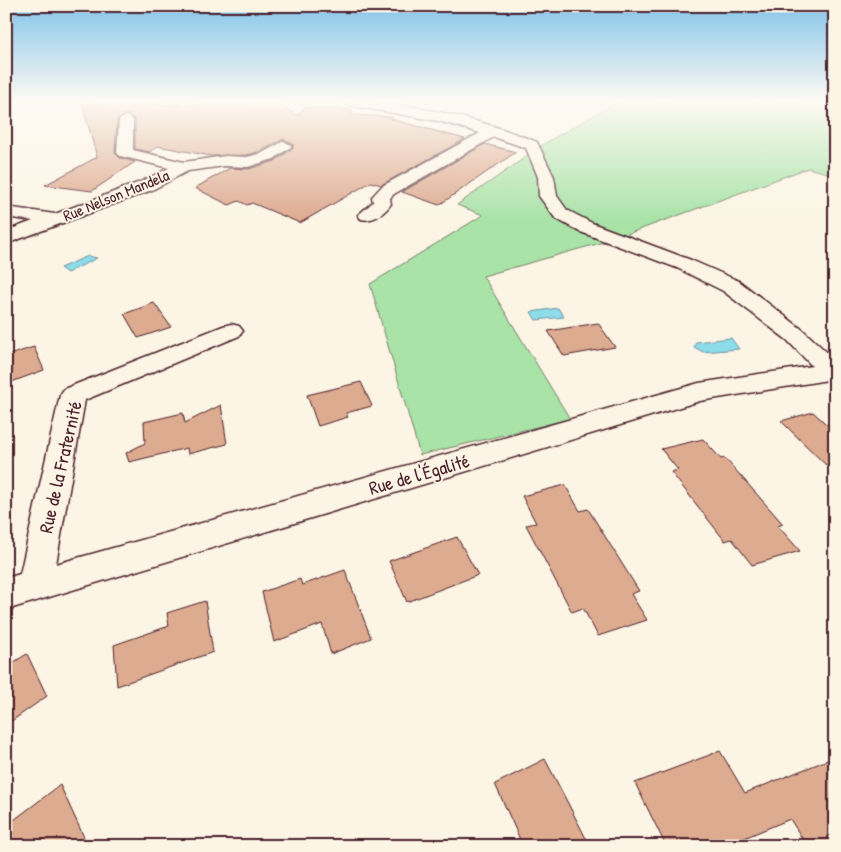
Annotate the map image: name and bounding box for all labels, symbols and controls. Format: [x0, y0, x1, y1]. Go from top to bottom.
street label: Rue Nelson Mandela [60, 164, 172, 226]
street label: Rue de la Fraternité [32, 398, 88, 536]
street label: Rue de l'Égalité [366, 447, 473, 501]

